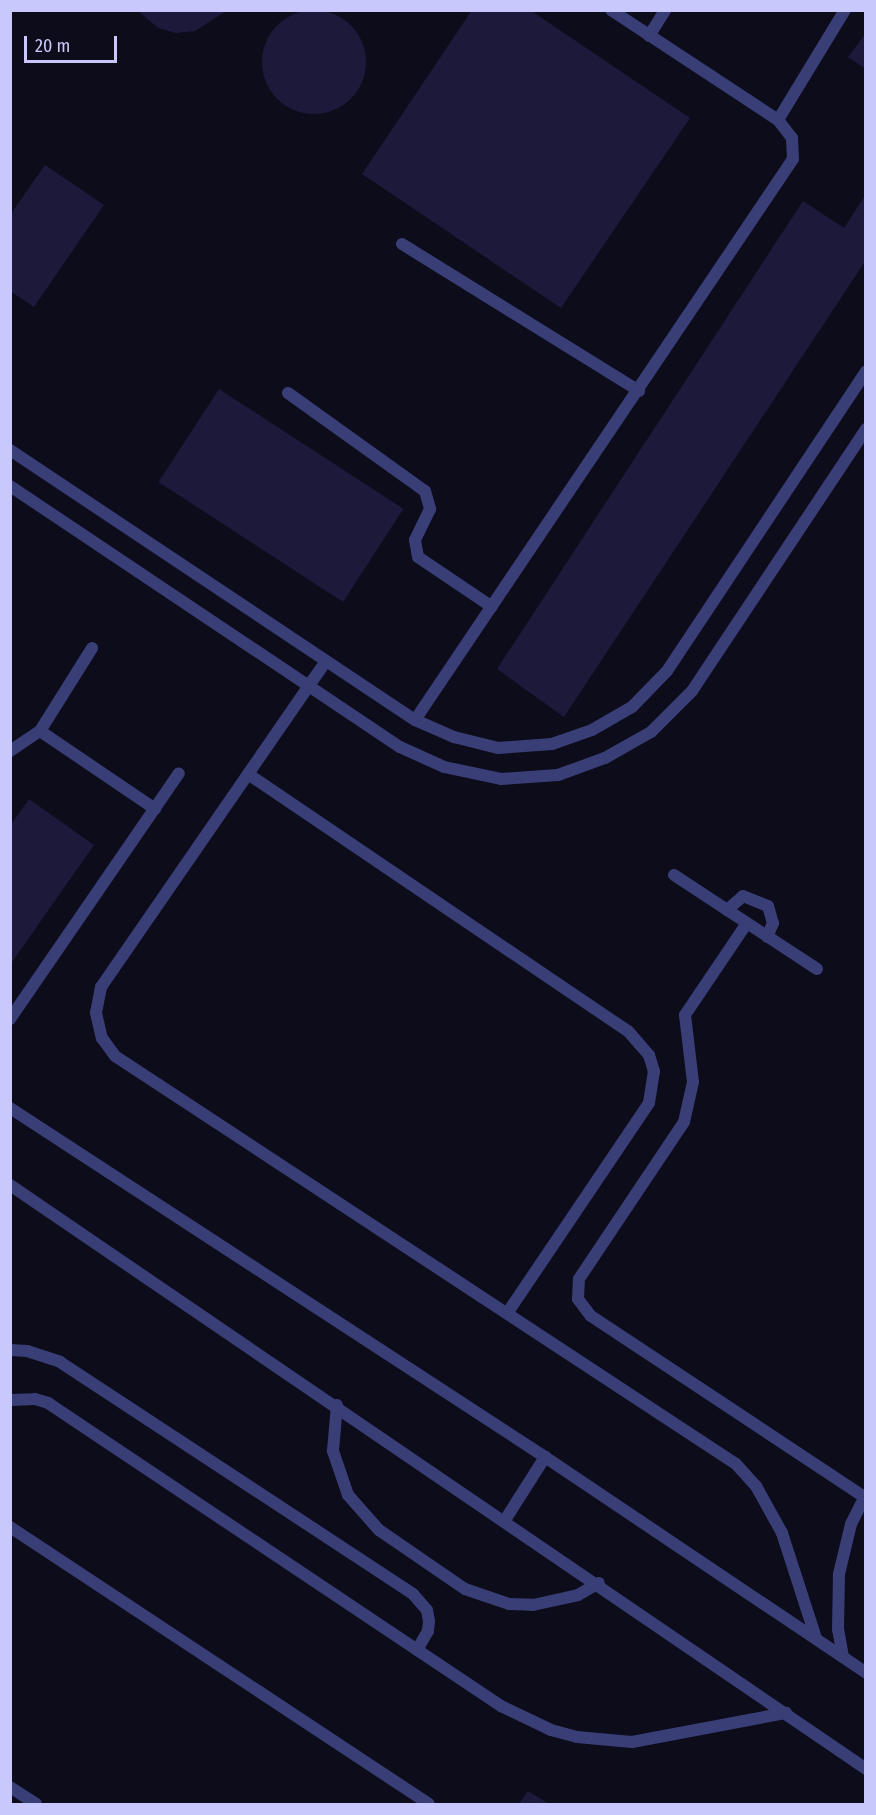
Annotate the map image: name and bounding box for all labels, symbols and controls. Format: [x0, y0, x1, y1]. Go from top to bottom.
scale bar [27, 24, 120, 62]
text: 20 m [35, 35, 70, 57]

